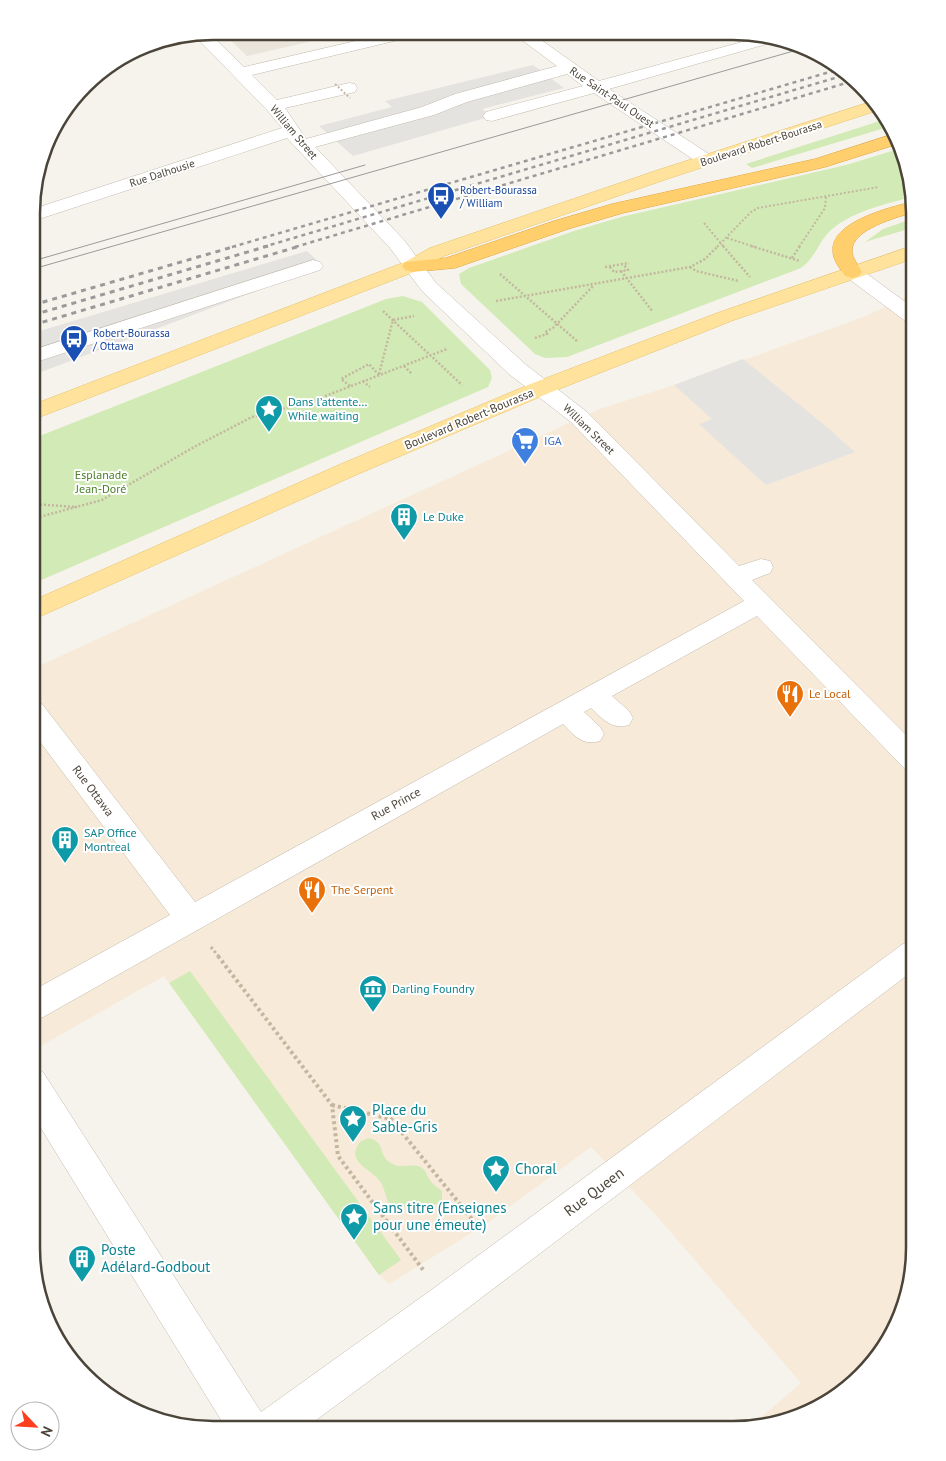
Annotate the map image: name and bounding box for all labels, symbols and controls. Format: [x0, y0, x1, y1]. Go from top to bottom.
street label: Rue Saint-Paul Ouest [567, 63, 657, 131]
street label: William Street [267, 102, 321, 162]
street label: Boulevard Robert-Bourassa [698, 117, 824, 169]
street label: Rue Dalhousie [128, 156, 197, 190]
bus stop icon: Robert-Bourassa / William [426, 181, 456, 220]
place label: Robert-Bourassa / William [459, 183, 537, 210]
bus stop icon: Robert-Bourassa / Ottawa [59, 324, 89, 363]
place label: Robert-Bourassa / Ottawa [92, 326, 170, 353]
street label: Boulevard Robert-Bourassa [402, 385, 536, 453]
place icon: Dans l’attente… While waiting [254, 394, 284, 433]
place label: Dans l’attente… While waiting [288, 394, 367, 423]
street label: William Street [560, 401, 618, 457]
supermarket icon: IGA [510, 426, 540, 465]
place label: IGA [544, 433, 562, 448]
park label: Esplanade Jean-Doré [75, 467, 127, 496]
building icon: Le Duke [389, 502, 419, 541]
place label: Le Duke [423, 509, 464, 524]
restaurant icon: Le Local [775, 679, 805, 718]
place label: Le Local [809, 686, 851, 701]
street label: Rue Ottawa [69, 762, 117, 819]
street label: Rue Prince [368, 784, 423, 823]
building icon: SAP Office Montreal [50, 825, 80, 864]
place label: SAP Office Montreal [84, 825, 137, 854]
restaurant icon: The Serpent [297, 875, 327, 914]
place label: The Serpent [331, 882, 393, 897]
museum icon: Darling Foundry [358, 974, 388, 1013]
place label: Darling Foundry [392, 981, 475, 996]
place label: Place du Sable-Gris [372, 1100, 438, 1136]
place icon: Place du Sable-Gris [338, 1104, 368, 1143]
place icon: Choral [481, 1154, 511, 1193]
place label: Choral [515, 1159, 557, 1178]
street label: Rue Queen [560, 1163, 627, 1220]
place label: Sans titre (Enseignes pour une émeute) [373, 1198, 506, 1234]
place icon: Sans titre (Enseignes pour une émeute) [339, 1202, 369, 1241]
place label: Poste Adélard-Godbout [101, 1240, 210, 1276]
building icon: Poste Adélard-Godbout [67, 1244, 97, 1283]
north arrow [10, 1401, 60, 1451]
text: N [37, 1424, 57, 1439]

